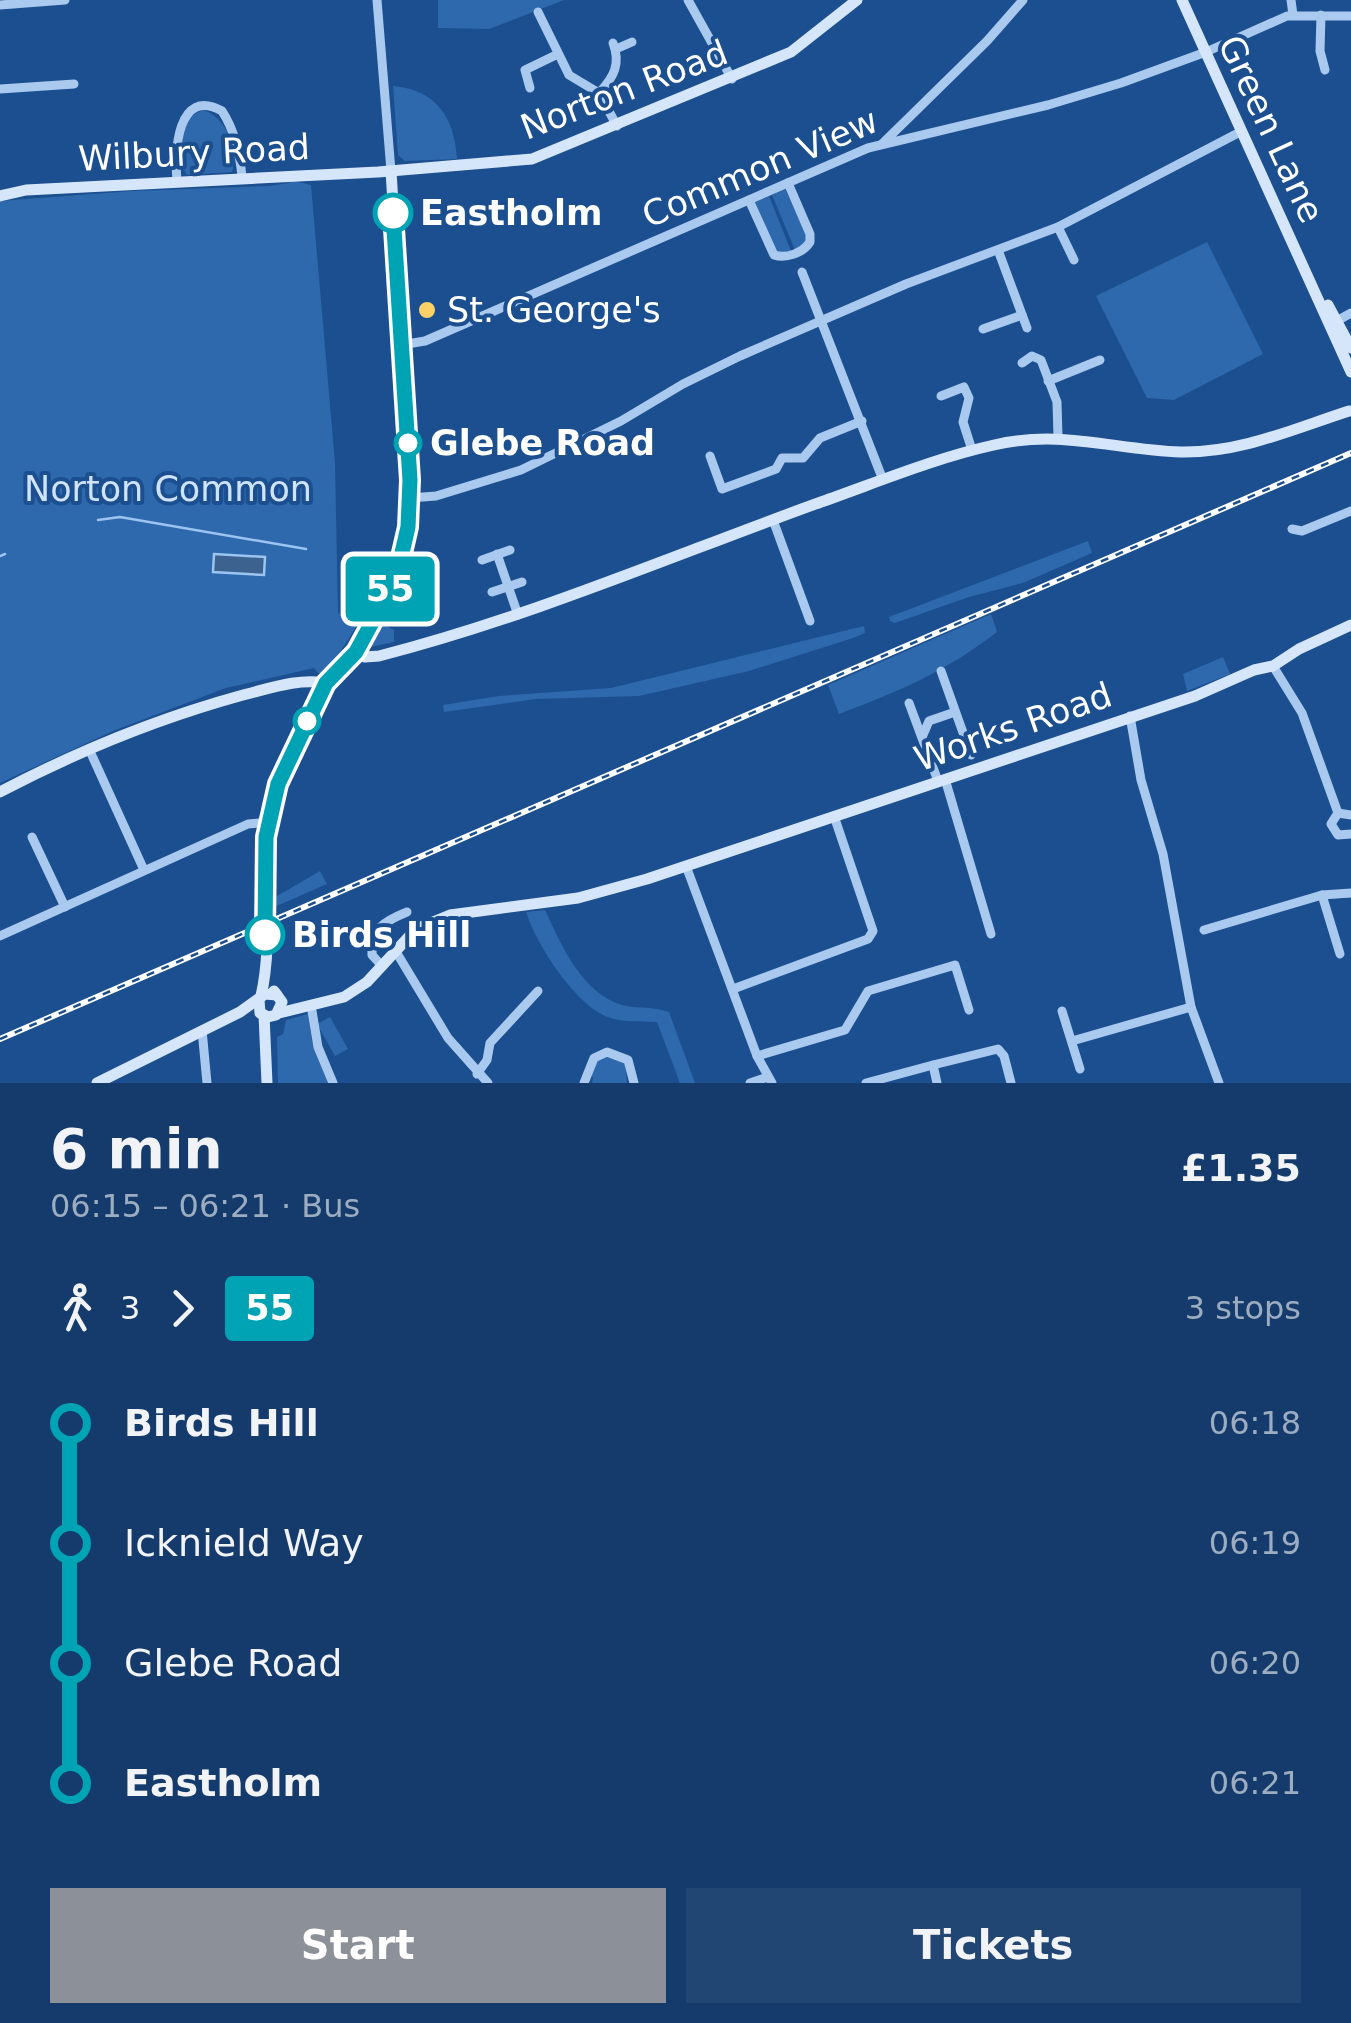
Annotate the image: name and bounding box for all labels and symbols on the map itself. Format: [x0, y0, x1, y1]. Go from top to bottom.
street label: Green Lane [1210, 29, 1332, 229]
street label: Norton Road [515, 32, 733, 148]
street label: Common View [636, 100, 884, 236]
street label: Wilbury Road [77, 127, 311, 179]
place label: Eastholm [420, 193, 603, 233]
marker: Eastholm [374, 194, 412, 232]
place label: St. George's [447, 290, 661, 330]
marker: St. George's [416, 299, 438, 321]
place label: Glebe Road [430, 423, 655, 463]
marker: Glebe Road [395, 430, 421, 456]
park label: Norton Common [24, 469, 312, 509]
line badge: 55 [345, 556, 435, 622]
street label: Works Road [909, 675, 1117, 779]
unlabelled marker [294, 708, 320, 734]
place label: Birds Hill [292, 915, 471, 955]
marker: Birds Hill [246, 916, 284, 954]

